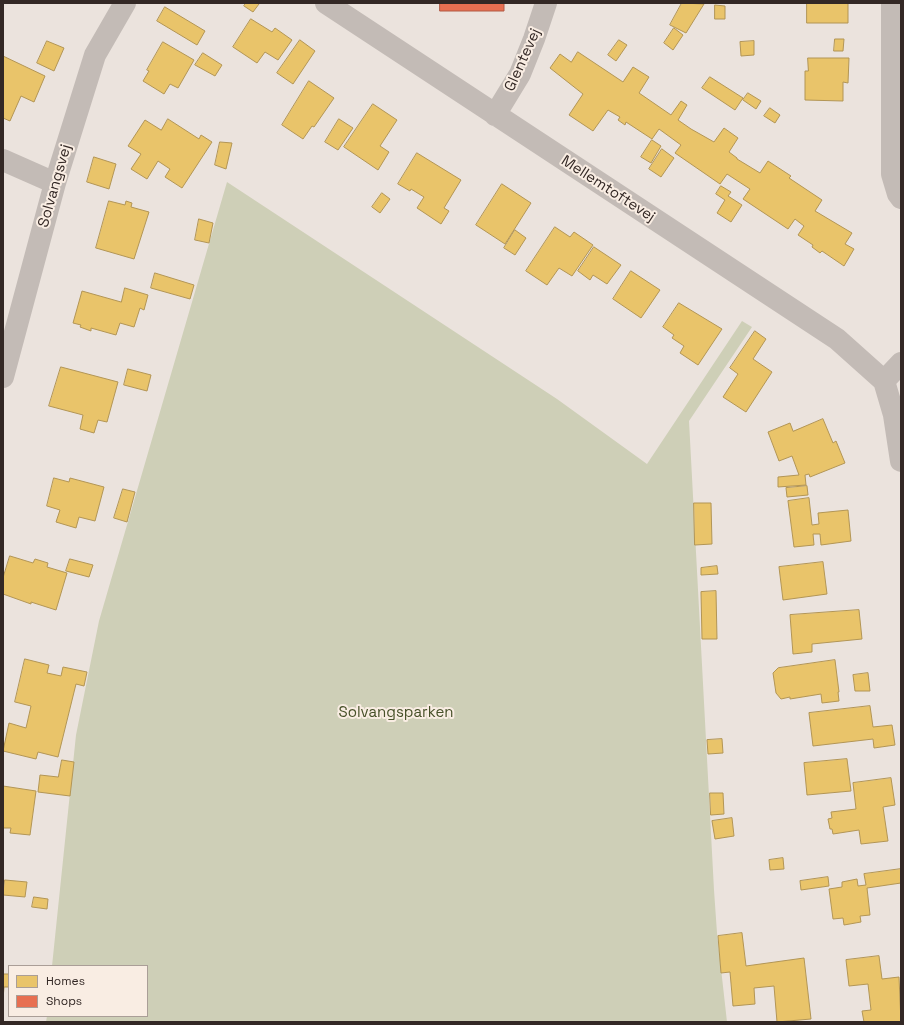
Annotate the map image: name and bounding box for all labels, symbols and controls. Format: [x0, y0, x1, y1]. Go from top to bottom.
street label: Glentevej [501, 26, 545, 94]
street label: Solvangsvej [35, 142, 75, 230]
street label: Mellemtoftevej [558, 152, 658, 226]
park label: Solvangsparken [338, 704, 454, 722]
legend [8, 965, 148, 1017]
text: Homes [46, 973, 85, 989]
text: Shops [46, 993, 82, 1009]

